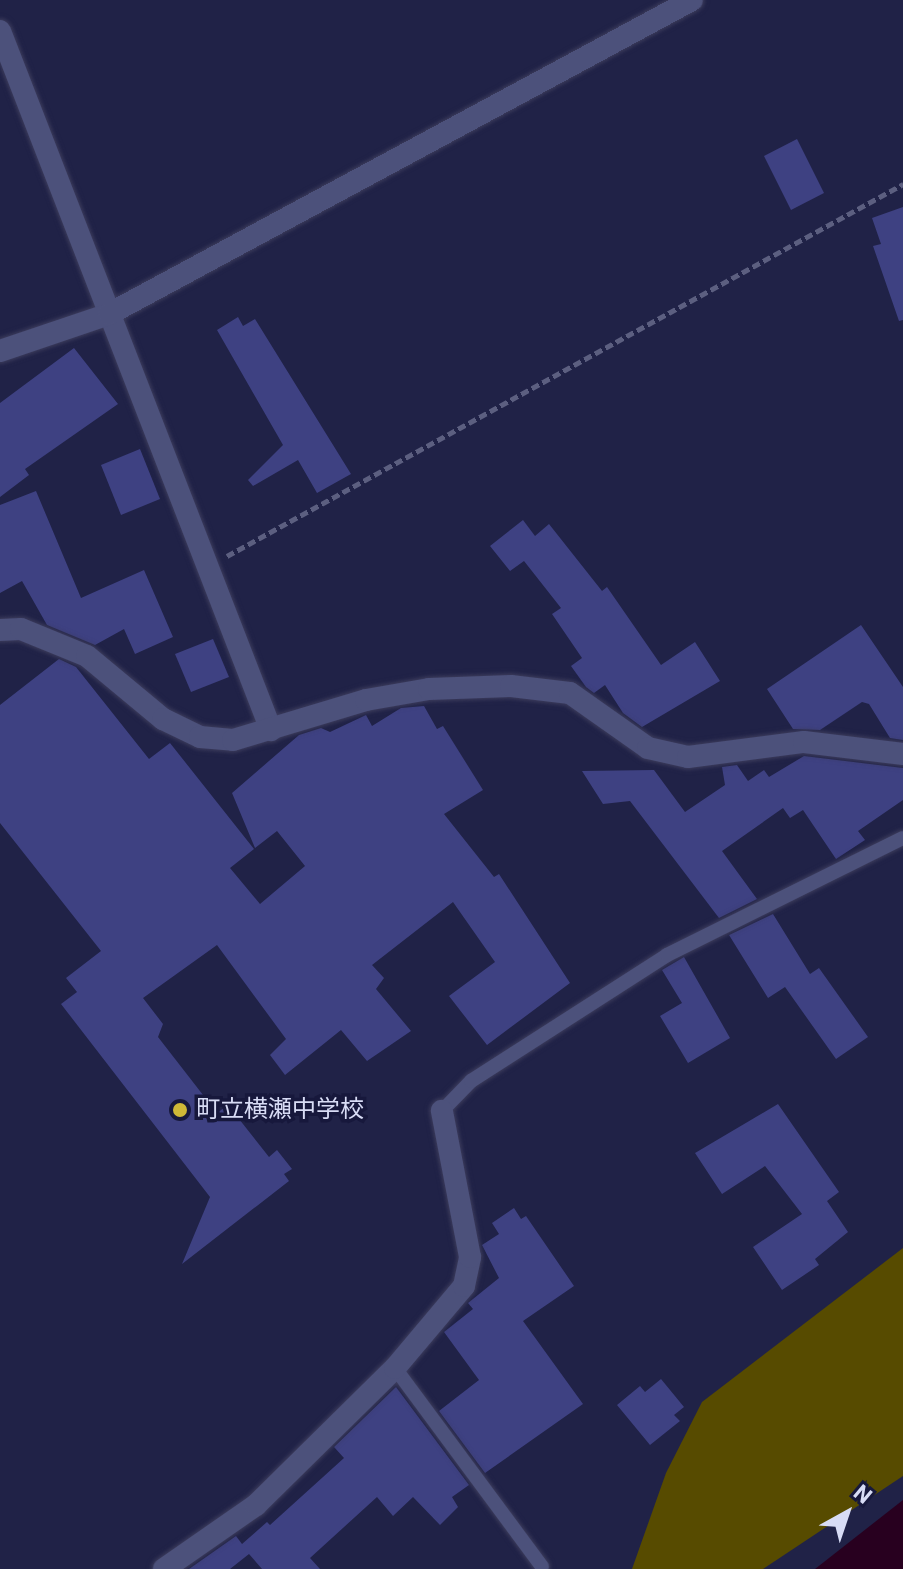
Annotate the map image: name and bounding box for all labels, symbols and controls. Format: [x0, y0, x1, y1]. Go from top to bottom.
place label: 町立横瀬中学校 [196, 1096, 364, 1124]
marker: 町立横瀬中学校 [171, 1101, 189, 1119]
north arrow [807, 1473, 887, 1553]
text: N [849, 1480, 877, 1509]

